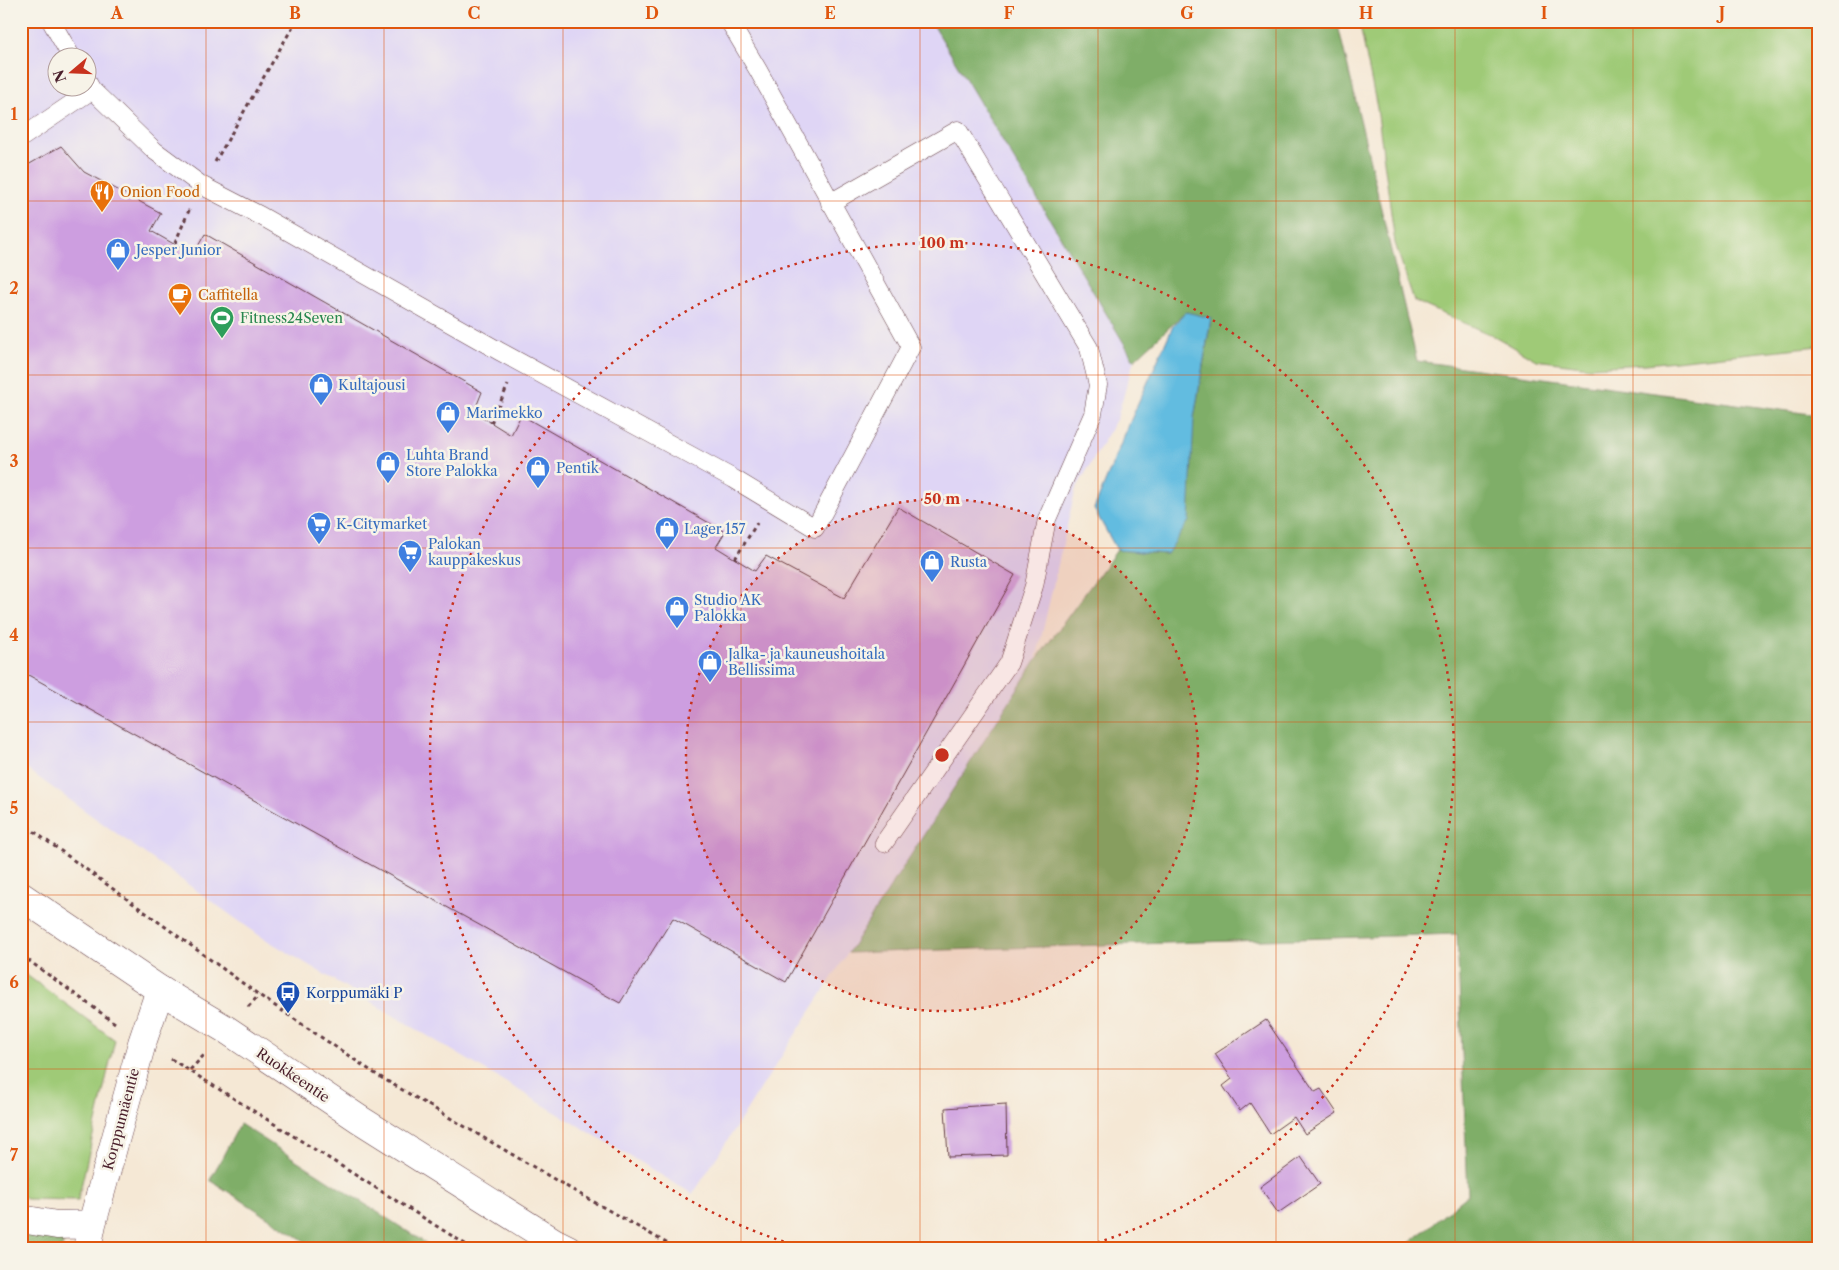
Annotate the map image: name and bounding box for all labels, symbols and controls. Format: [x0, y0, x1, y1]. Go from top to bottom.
text: A [110, 3, 124, 23]
text: B [289, 3, 301, 23]
text: C [468, 3, 480, 23]
text: D [645, 3, 659, 23]
text: E [824, 3, 836, 23]
text: F [1004, 3, 1015, 23]
text: G [1180, 3, 1194, 23]
text: H [1359, 3, 1373, 23]
text: I [1541, 3, 1548, 23]
text: J [1716, 3, 1725, 23]
north arrow [48, 48, 98, 98]
text: N [49, 68, 70, 85]
text: 1 [10, 104, 18, 124]
restaurant icon: Onion Food [89, 179, 115, 213]
place label: Onion Food [120, 183, 200, 201]
text: 100 m [920, 233, 964, 252]
shop icon: Jesper Junior [105, 237, 131, 271]
place label: Jesper Junior [134, 241, 222, 259]
text: 2 [9, 278, 19, 298]
cafe icon: Caffitella [167, 282, 193, 316]
place label: Caffitella [198, 286, 259, 304]
sports icon: Fitness24Seven [209, 305, 235, 339]
place label: Fitness24Seven [240, 309, 343, 327]
shop icon: Kultajousi [308, 372, 334, 406]
place label: Kultajousi [338, 376, 406, 394]
shop icon: Marimekko [435, 400, 461, 434]
place label: Marimekko [466, 404, 543, 422]
place label: Luhta Brand Store Palokka [406, 446, 498, 480]
shop icon: Luhta Brand Store Palokka [375, 450, 401, 484]
text: 3 [9, 451, 19, 471]
shop icon: Pentik [525, 455, 551, 489]
place label: Pentik [556, 459, 600, 477]
text: 50 m [924, 489, 960, 508]
supermarket icon: K-Citymarket [306, 511, 332, 545]
place label: K-Citymarket [336, 515, 427, 533]
shop icon: Lager 157 [654, 516, 680, 550]
place label: Lager 157 [684, 520, 746, 538]
place label: Palokan kauppakeskus [428, 535, 521, 569]
supermarket icon: Palokan kauppakeskus [397, 539, 423, 573]
shop icon: Rusta [919, 549, 945, 583]
place label: Rusta [950, 553, 988, 571]
place label: Studio AK Palokka [694, 591, 763, 625]
shop icon: Studio AK Palokka [664, 595, 690, 629]
text: 4 [9, 625, 19, 645]
place label: Jalka- ja kauneushoitala Bellissima [726, 645, 886, 679]
shop icon: Jalka- ja kauneushoitala Bellissima [697, 649, 723, 683]
centre of rings [933, 746, 951, 764]
text: 5 [10, 798, 19, 818]
text: 6 [9, 972, 19, 992]
bus stop icon: Korppumäki P [275, 980, 301, 1014]
place label: Korppumäki P [306, 984, 403, 1002]
street label: Ruokkeentie [253, 1044, 333, 1106]
street label: Korppumäentie [99, 1066, 143, 1172]
text: 7 [10, 1145, 19, 1165]

